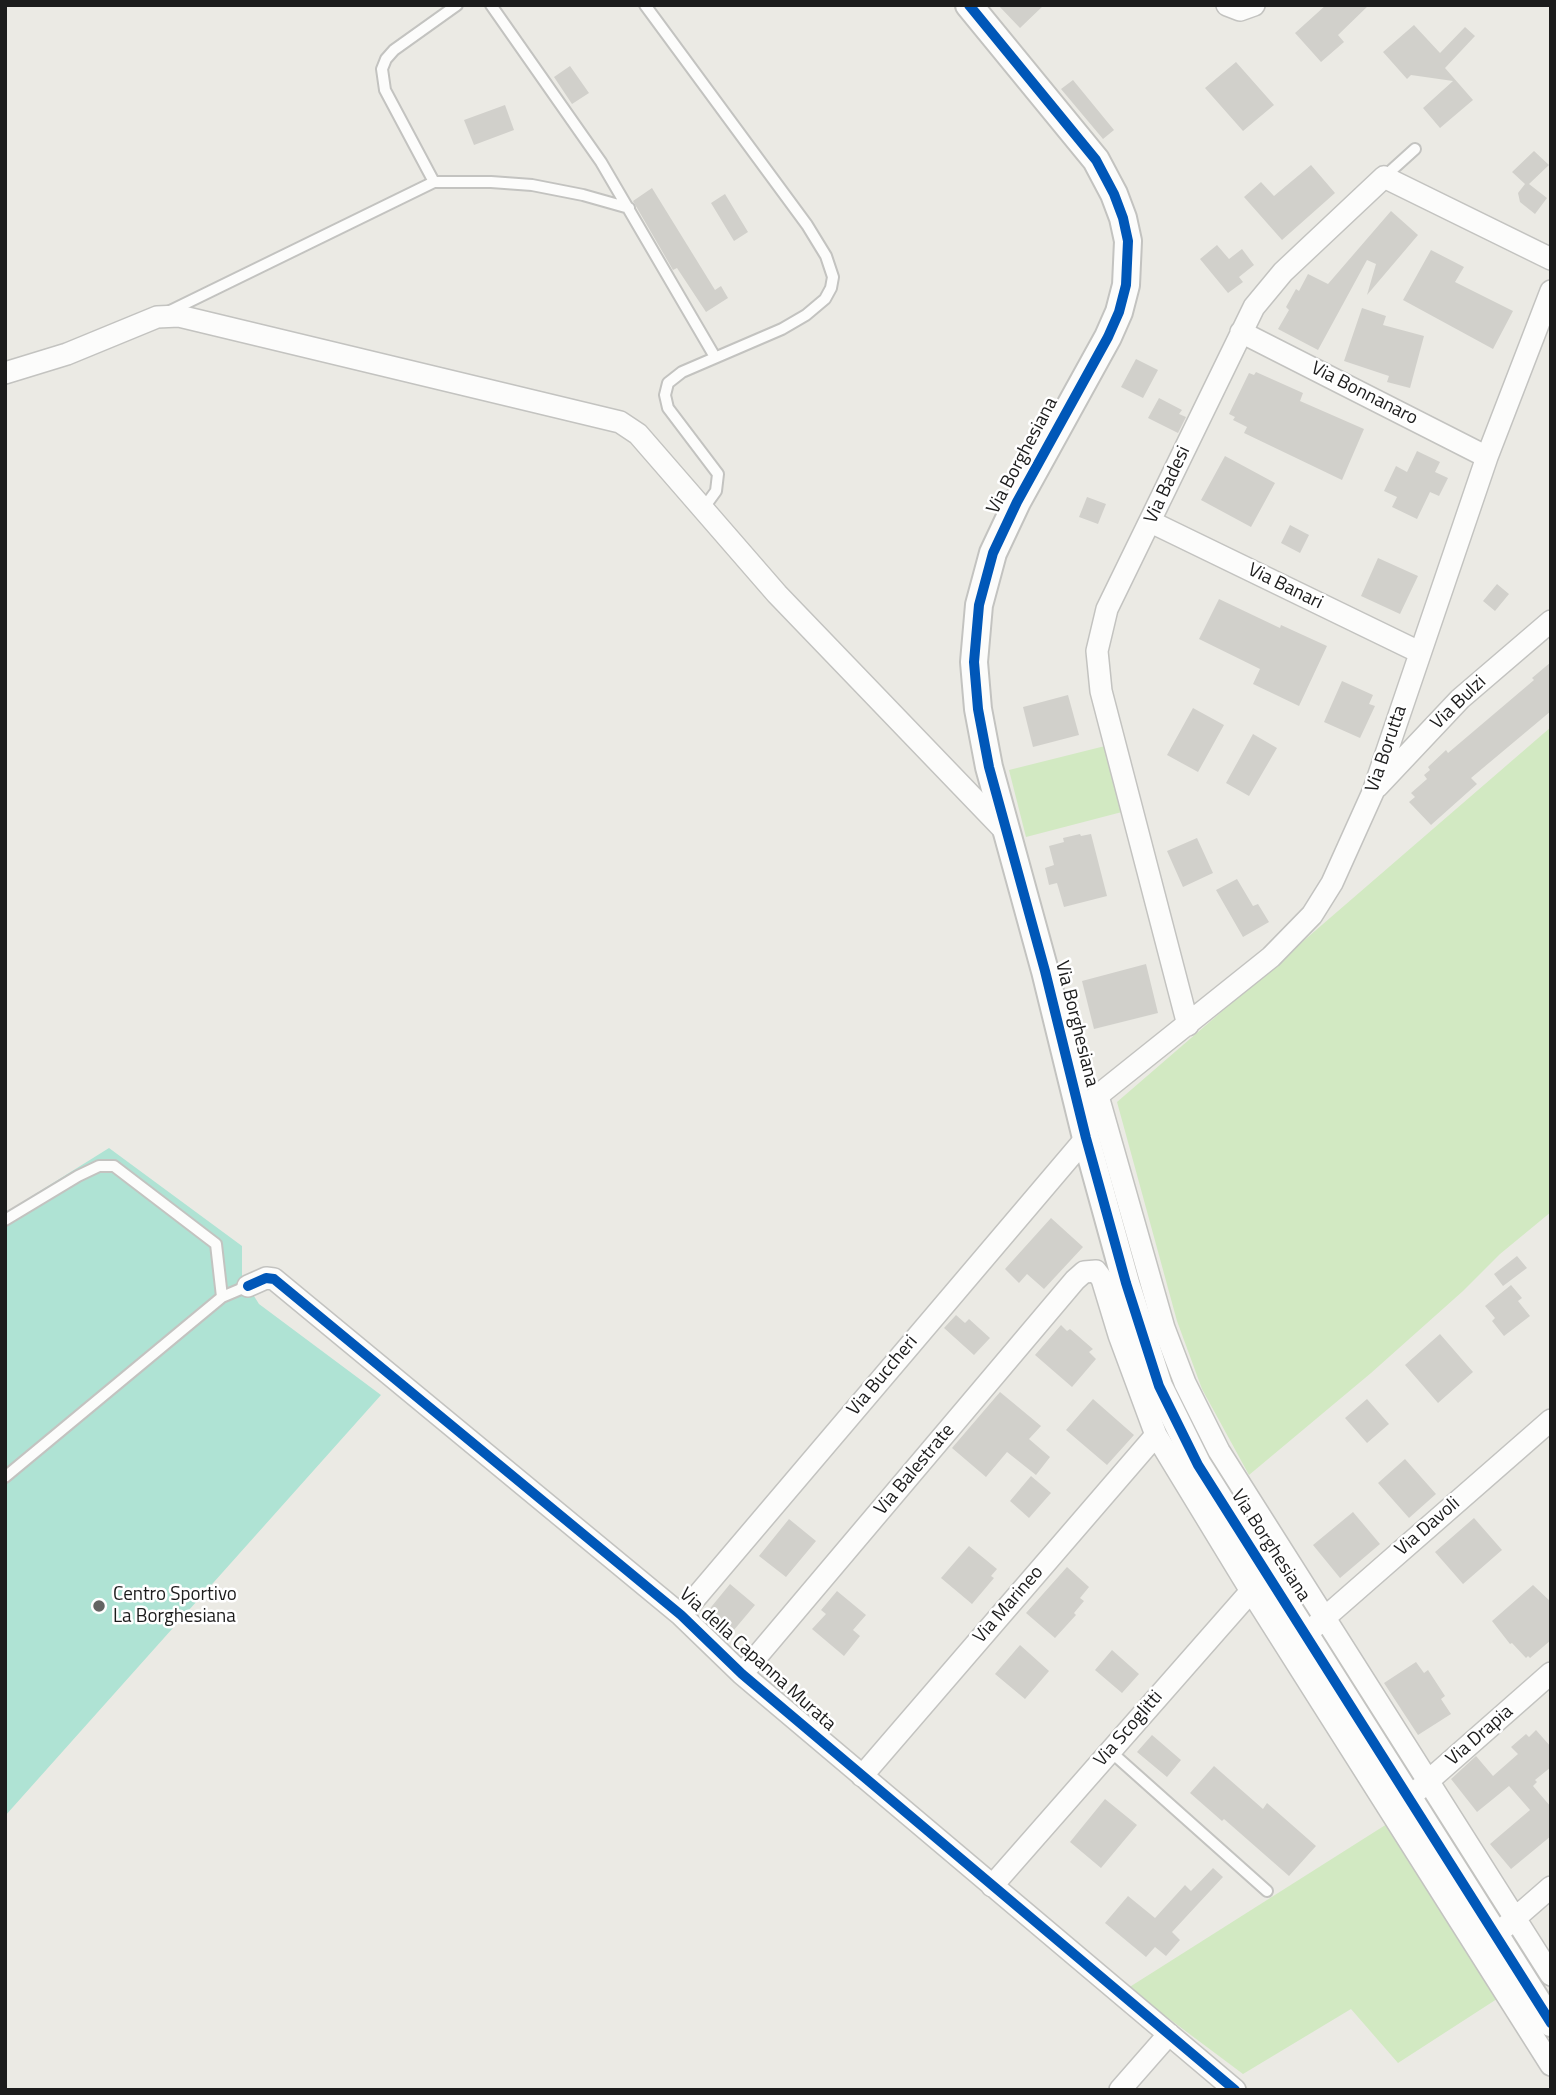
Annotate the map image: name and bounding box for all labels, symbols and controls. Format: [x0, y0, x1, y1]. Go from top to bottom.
street label: Via Bonnanaro [1307, 357, 1421, 431]
street label: Via Borghesiana [983, 394, 1063, 518]
street label: Via Badesi [1140, 443, 1196, 527]
street label: Via Banari [1244, 559, 1326, 615]
street label: Via Bulzi [1427, 671, 1491, 735]
street label: Via Borutta [1362, 703, 1412, 795]
street label: Via Borghesiana [1049, 959, 1103, 1089]
street label: Via Buccheri [843, 1331, 923, 1421]
street label: Via Balestrate [870, 1420, 960, 1520]
street label: Via Borghesiana [1225, 1486, 1315, 1606]
street label: Via Davoli [1391, 1493, 1465, 1561]
street label: Via Marineo [969, 1562, 1049, 1648]
place label: Centro Sportivo La Borghesiana [113, 1584, 237, 1628]
street label: Via della Capanna Murata [674, 1584, 840, 1736]
marker: Centro Sportivo La Borghesiana [91, 1598, 107, 1614]
street label: Via Scoglitti [1090, 1686, 1168, 1772]
street label: Via Drapia [1442, 1701, 1518, 1771]

